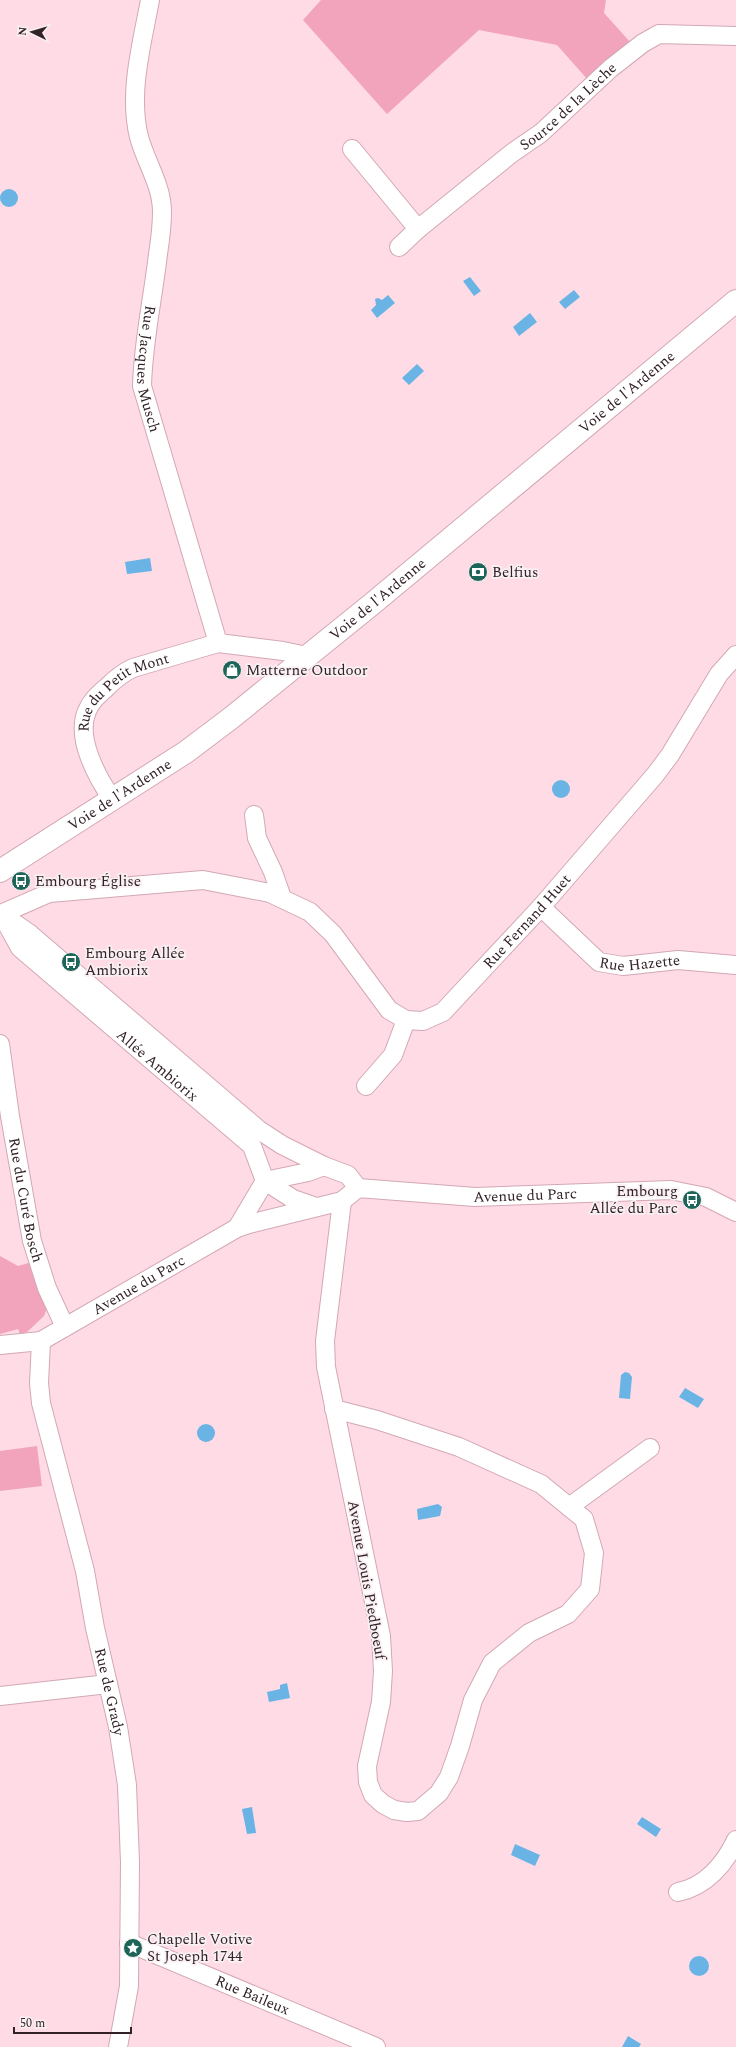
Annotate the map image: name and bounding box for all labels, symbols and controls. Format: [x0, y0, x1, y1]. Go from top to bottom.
north arrow [12, 12, 52, 52]
text: N [14, 26, 31, 36]
street label: Source de la Lèche [515, 57, 622, 157]
street label: Rue Jacques Musch [130, 304, 166, 435]
street label: Voie de l'Ardenne [574, 345, 680, 439]
street label: Voie de l'Ardenne [324, 553, 431, 646]
bank icon: Belfius [467, 561, 489, 583]
place label: Belfius [492, 561, 538, 584]
street label: Rue du Petit Mont [73, 647, 172, 732]
shop icon: Matterne Outdoor [221, 659, 243, 681]
place label: Matterne Outdoor [246, 659, 368, 682]
street label: Voie de l'Ardenne [63, 753, 176, 837]
street label: Rue Fernand Huet [478, 869, 577, 974]
bus stop icon: Embourg Église [10, 870, 32, 892]
place label: Embourg Église [35, 870, 141, 893]
place label: Embourg Allée Ambiorix [85, 942, 185, 982]
street label: Rue Hazette [598, 949, 681, 978]
bus stop icon: Embourg Allée Ambiorix [60, 951, 82, 973]
street label: Allée Ambiorix [111, 1024, 204, 1108]
street label: Rue du Curé Bosch [2, 1136, 49, 1266]
place label: Embourg Allée du Parc [590, 1180, 678, 1220]
street label: Avenue du Parc [473, 1182, 577, 1209]
bus stop icon: Embourg Allée du Parc [681, 1189, 703, 1211]
street label: Avenue du Parc [88, 1249, 190, 1321]
street label: Avenue Louis Piedboeuf [341, 1499, 392, 1663]
street label: Rue de Grady [88, 1646, 130, 1738]
place label: Chapelle Votive St Joseph 1744 [147, 1928, 252, 1968]
place icon: Chapelle Votive St Joseph 1744 [122, 1937, 144, 1959]
street label: Rue Baileux [212, 1970, 294, 2022]
scale bar [14, 2009, 131, 2035]
text: 50 m [20, 2014, 45, 2033]

